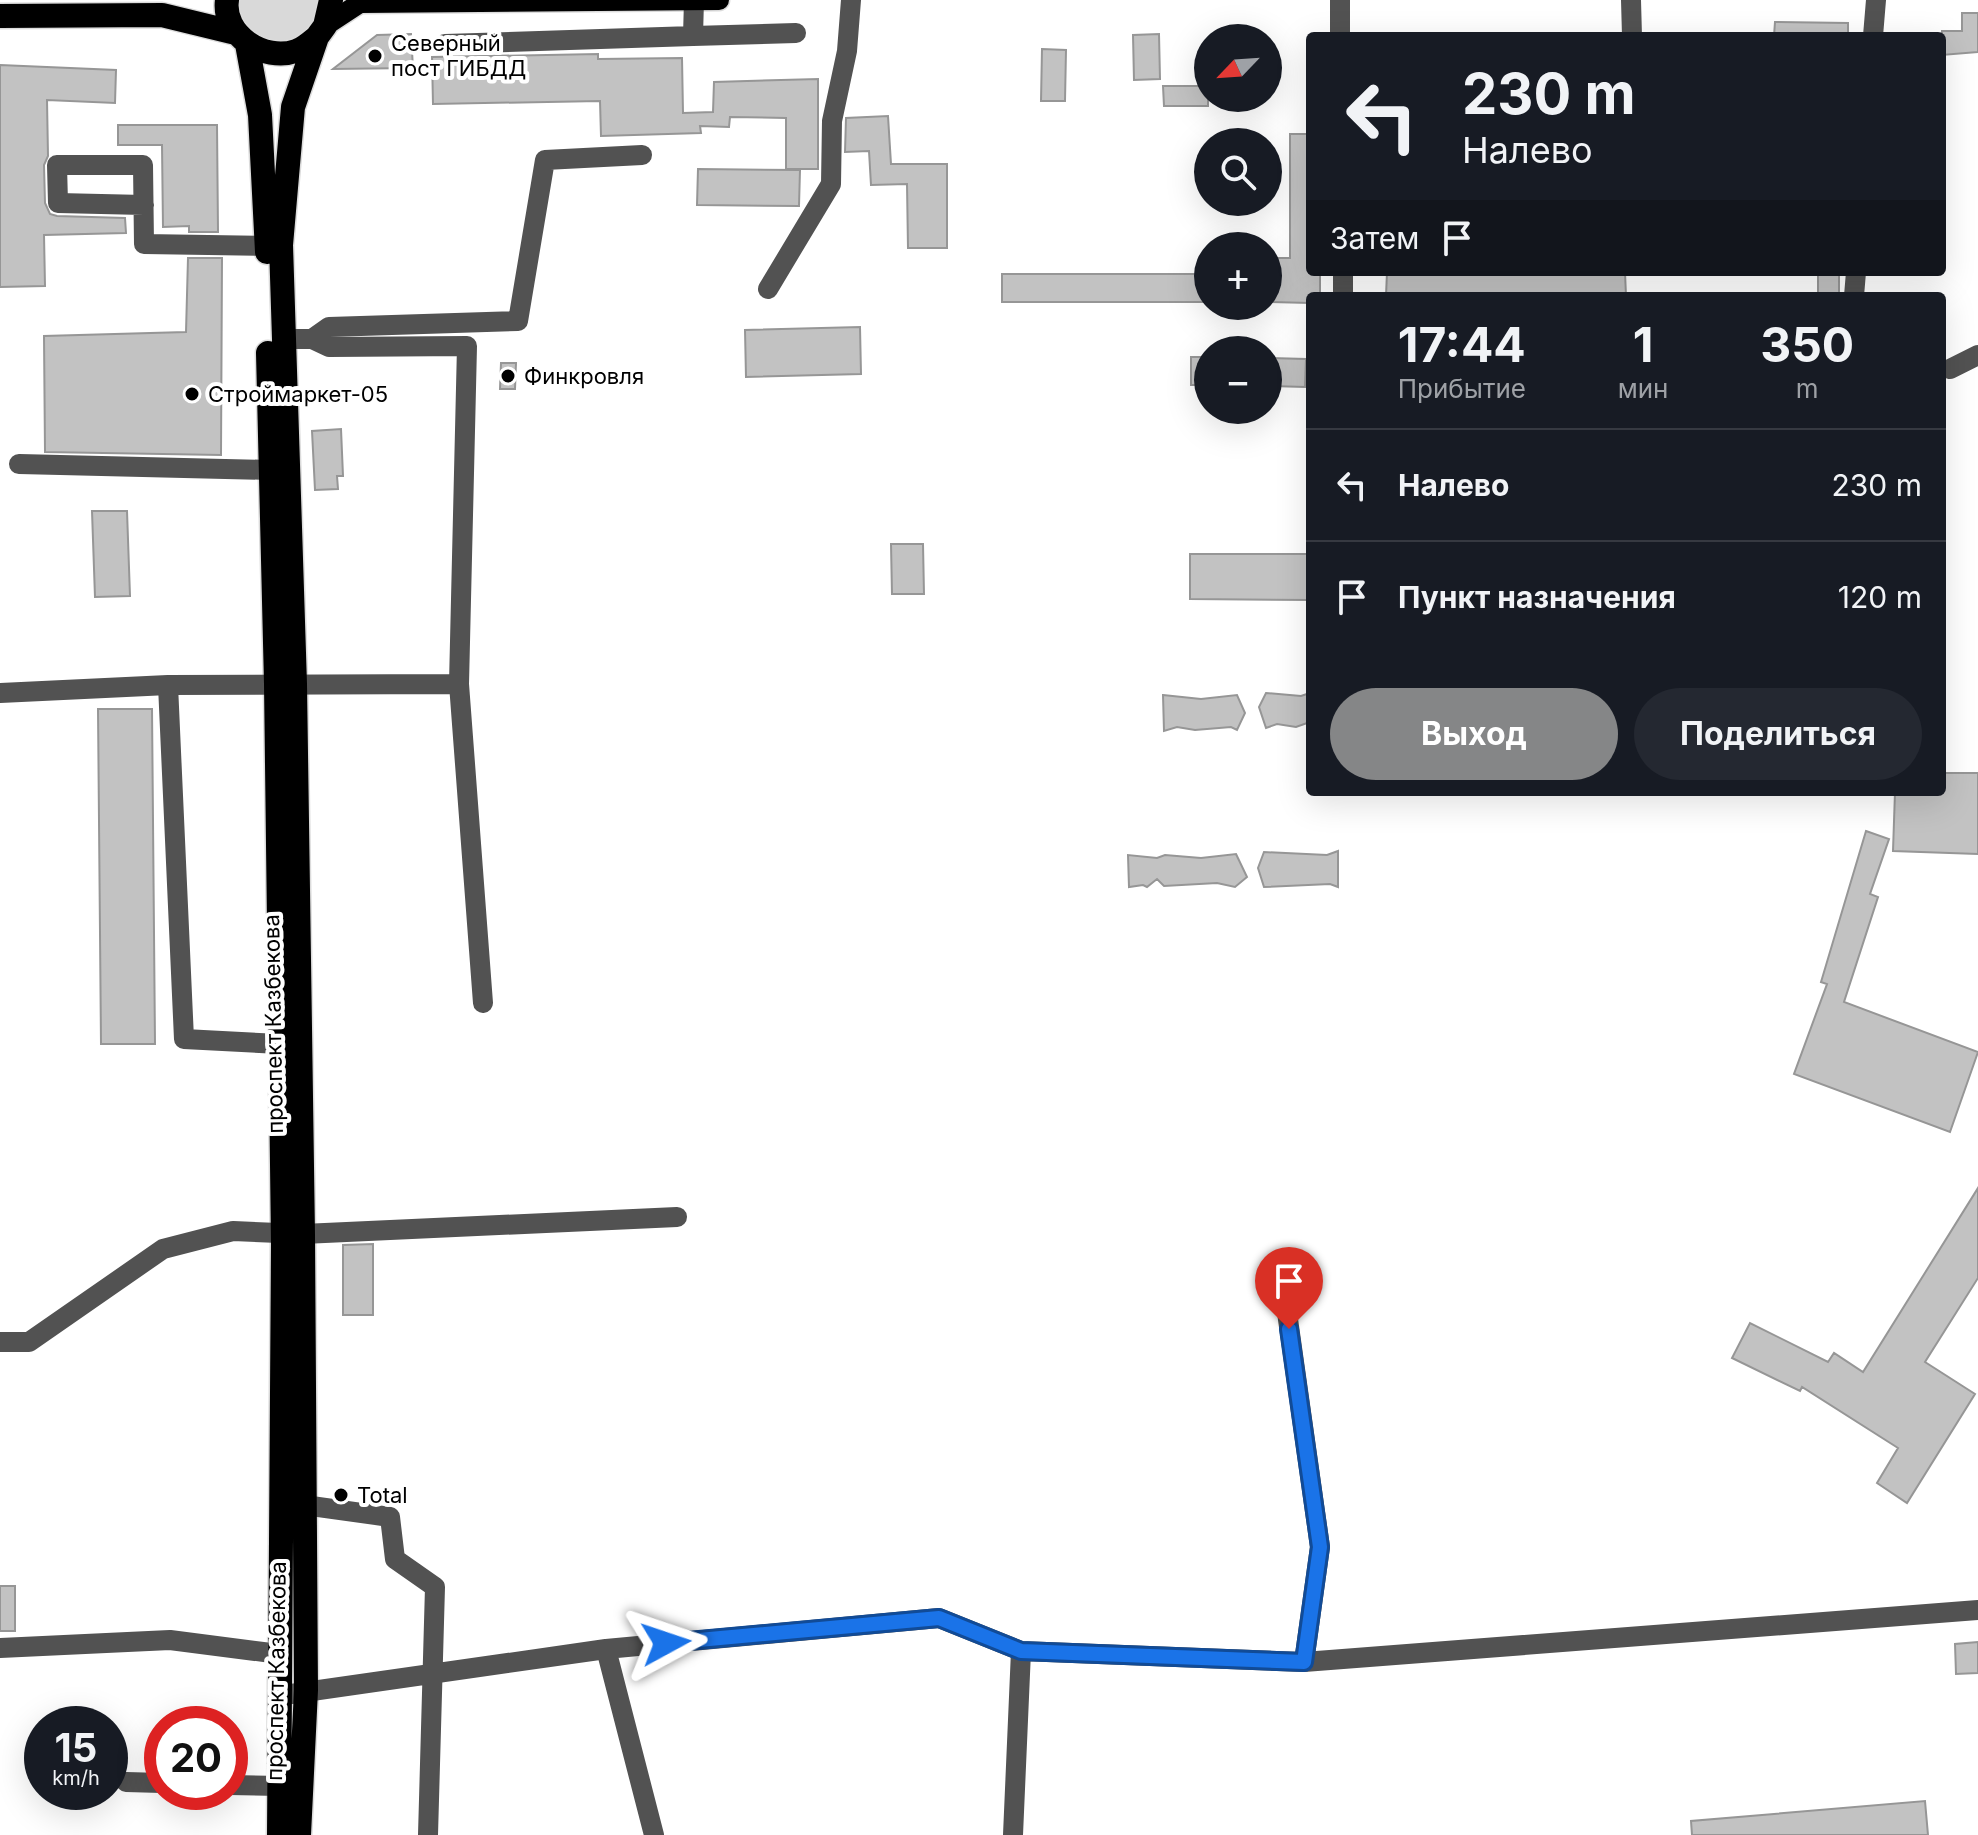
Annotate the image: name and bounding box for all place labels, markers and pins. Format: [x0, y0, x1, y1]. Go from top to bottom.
place label: Северный пост ГИБДД [391, 30, 526, 81]
marker: Северный пост ГИБДД [366, 47, 384, 65]
place label: Финкровля [524, 363, 644, 389]
marker: Финкровля [499, 367, 517, 385]
place label: Строймаркет-05 [208, 381, 388, 407]
marker: Строймаркет-05 [183, 385, 201, 403]
pin [1255, 1247, 1323, 1329]
place label: Total [357, 1482, 408, 1508]
marker: Total [332, 1486, 350, 1504]

